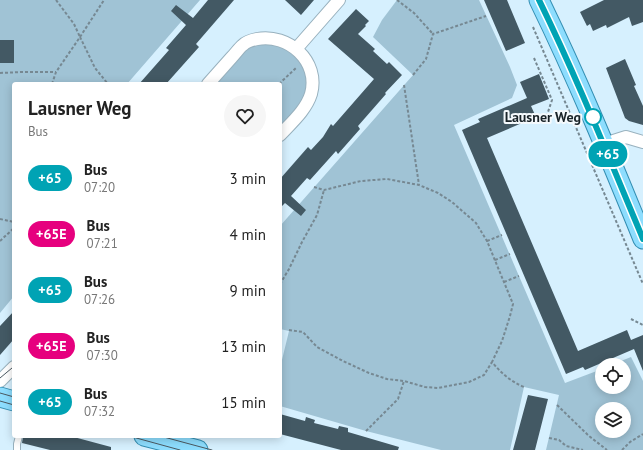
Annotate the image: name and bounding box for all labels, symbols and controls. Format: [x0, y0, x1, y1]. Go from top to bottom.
button: heart [224, 95, 266, 137]
text: Lausner Weg [28, 96, 132, 120]
place label: Lausner Weg [505, 108, 581, 126]
marker: Lausner Weg [584, 108, 602, 126]
text: Bus [28, 123, 48, 140]
line badge: +65 [585, 141, 631, 167]
text: +65 [596, 145, 620, 163]
text: Bus [84, 160, 107, 179]
text: +65 [38, 169, 62, 187]
text: 3 min [229, 169, 266, 188]
text: 07:20 [84, 179, 115, 196]
text: Bus [87, 216, 110, 235]
text: +65E [36, 225, 67, 243]
text: 4 min [229, 225, 266, 244]
text: 07:21 [87, 235, 118, 252]
text: Bus [84, 272, 107, 291]
text: +65 [38, 281, 62, 299]
text: 9 min [229, 281, 266, 300]
text: 07:26 [84, 291, 115, 308]
text: Bus [87, 328, 110, 347]
text: +65E [36, 337, 67, 355]
text: 13 min [221, 337, 266, 356]
text: 07:30 [87, 347, 118, 364]
map controls [595, 358, 631, 438]
button: locate [595, 358, 631, 394]
text: Bus [84, 384, 107, 403]
text: +65 [38, 393, 62, 411]
text: 15 min [221, 393, 266, 412]
button: layers [595, 402, 631, 438]
text: 07:32 [84, 403, 115, 420]

